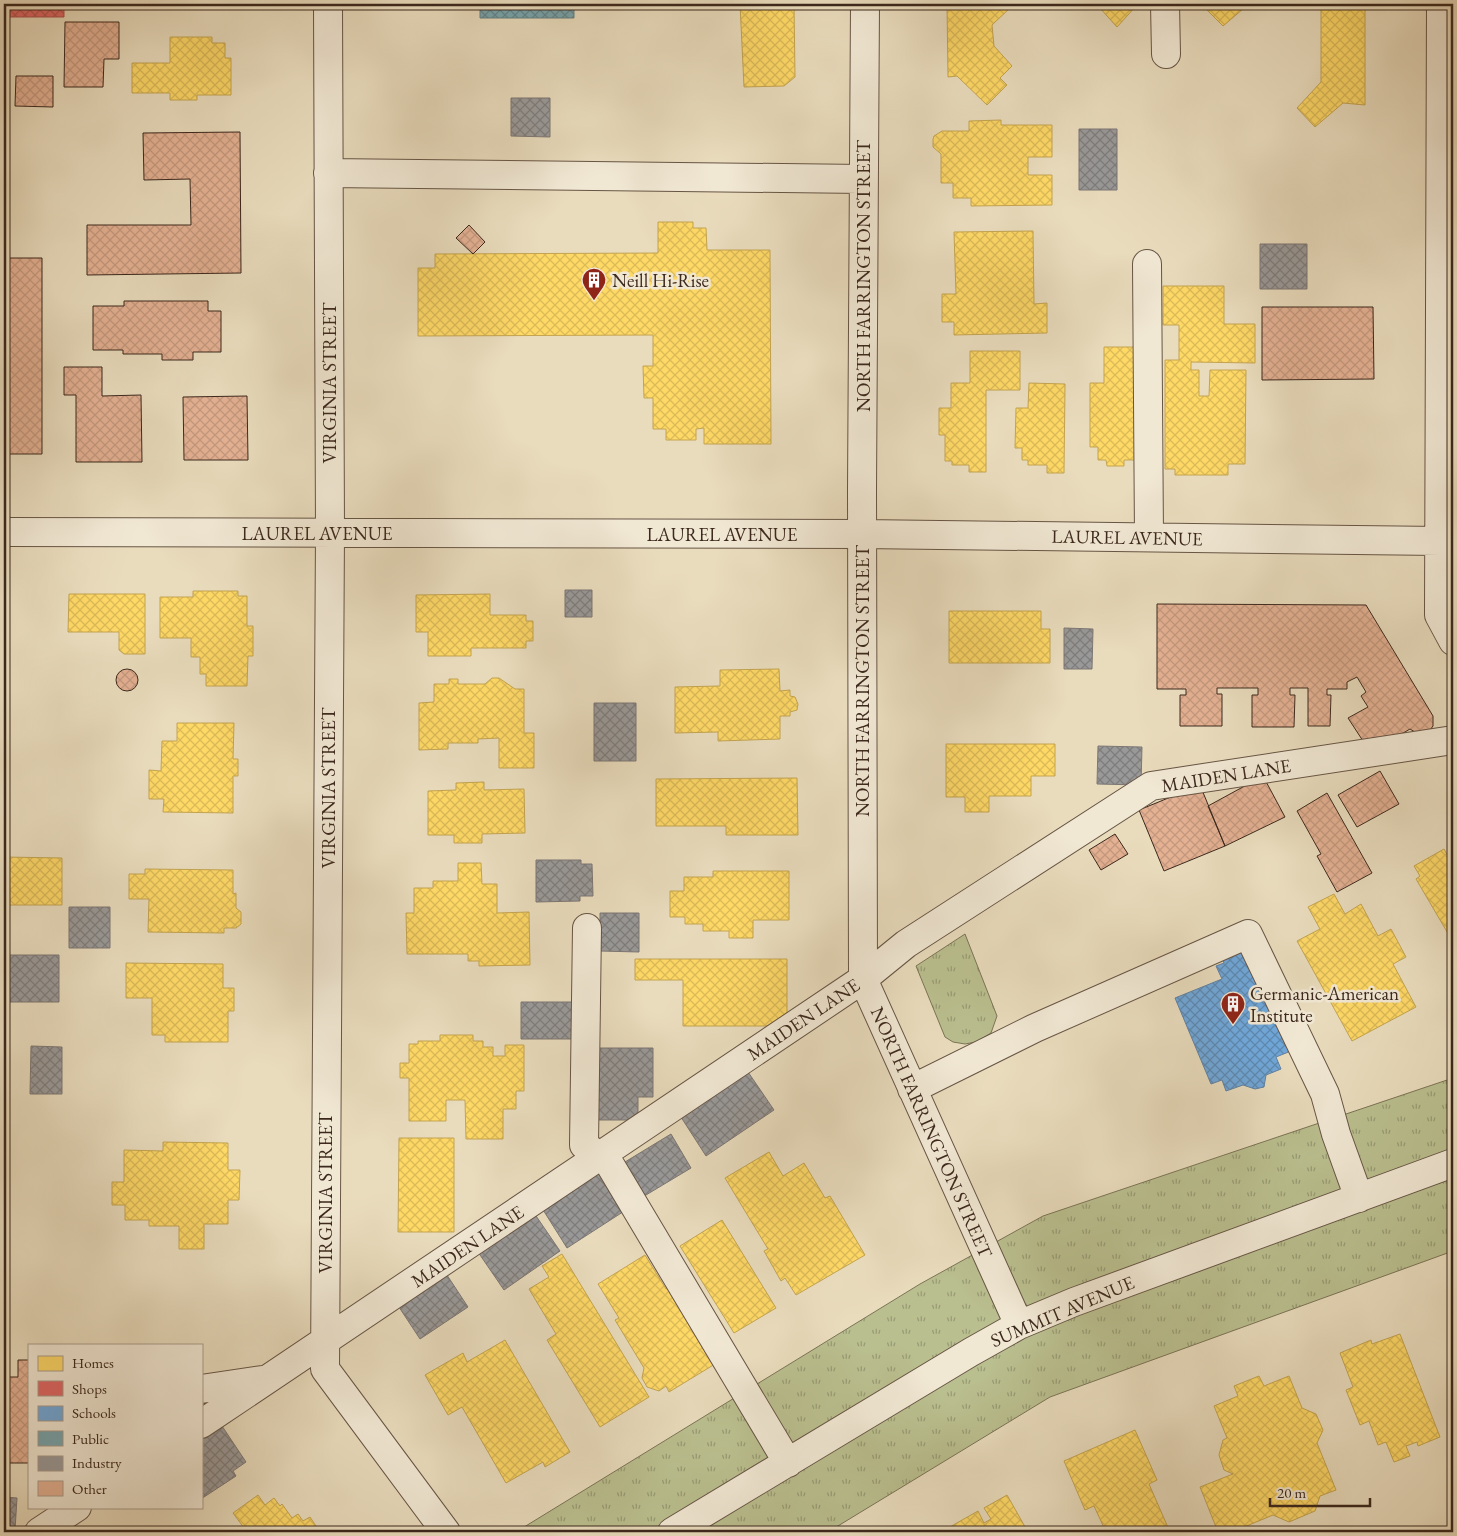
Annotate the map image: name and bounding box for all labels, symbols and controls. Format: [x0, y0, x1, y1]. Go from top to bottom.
street label: NORTH FARRINGTON STREET [851, 140, 876, 412]
building icon: Neill Hi-Rise [581, 267, 607, 301]
place label: Neill Hi-Rise [612, 268, 709, 293]
street label: VIRGINIA STREET [317, 302, 342, 463]
street label: LAUREL AVENUE [241, 521, 393, 546]
street label: LAUREL AVENUE [646, 522, 798, 547]
street label: LAUREL AVENUE [1051, 524, 1203, 551]
street label: NORTH FARRINGTON STREET [850, 545, 875, 817]
street label: VIRGINIA STREET [316, 707, 341, 868]
street label: MAIDEN LANE [1160, 753, 1293, 798]
street label: MAIDEN LANE [742, 972, 865, 1066]
place label: Germanic-American Institute [1250, 981, 1399, 1028]
building icon: Germanic-American Institute [1220, 991, 1246, 1025]
street label: NORTH FARRINGTON STREET [865, 1003, 998, 1262]
street label: VIRGINIA STREET [313, 1112, 338, 1273]
street label: MAIDEN LANE [406, 1199, 529, 1293]
street label: SUMMIT AVENUE [987, 1270, 1138, 1353]
legend [28, 1344, 202, 1508]
text: Homes [72, 1353, 114, 1372]
text: Shops [72, 1379, 107, 1398]
text: Schools [72, 1403, 116, 1422]
text: Public [72, 1429, 109, 1448]
text: Industry [72, 1453, 122, 1472]
scale bar [1270, 1476, 1370, 1508]
text: Other [72, 1479, 107, 1498]
text: 20 m [1277, 1483, 1306, 1502]

